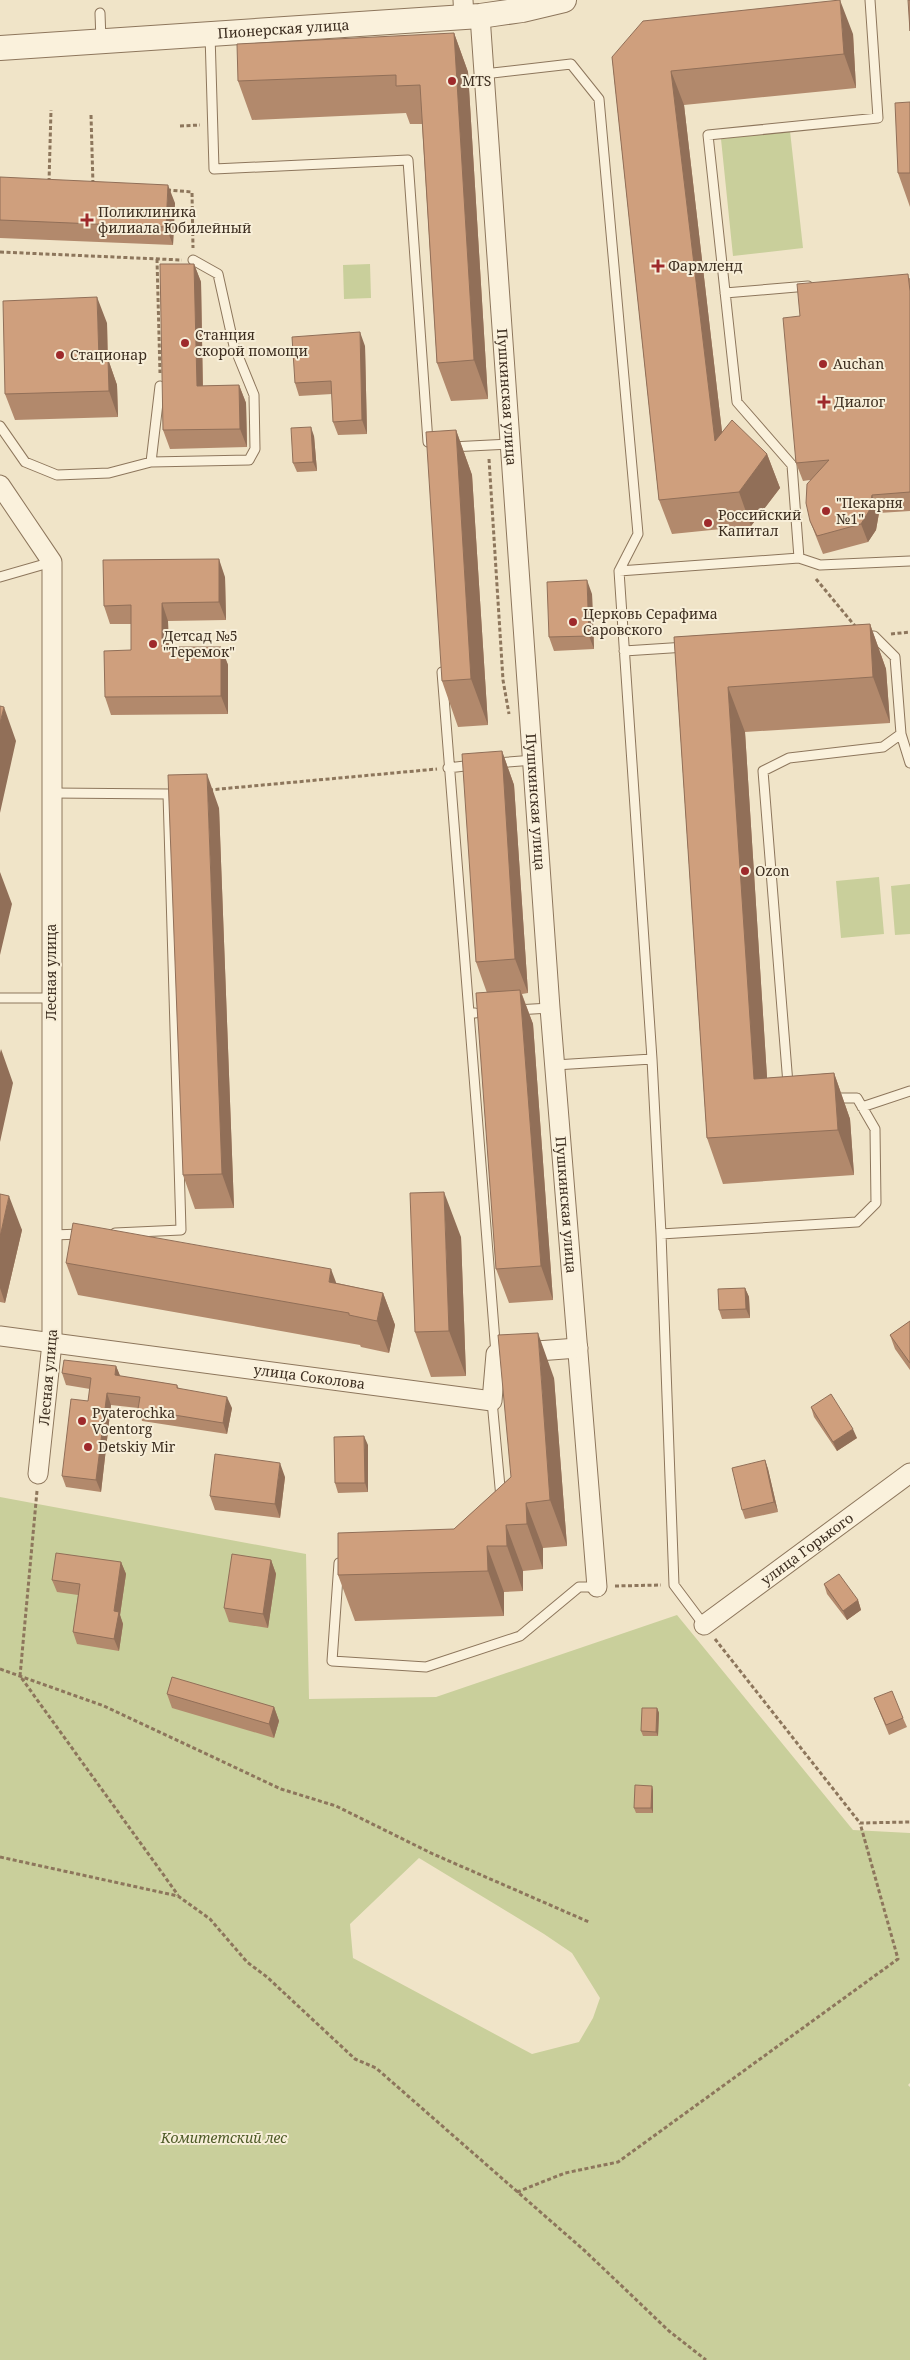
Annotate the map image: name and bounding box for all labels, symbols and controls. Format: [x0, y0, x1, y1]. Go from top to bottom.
street label: Пионерская улица [217, 15, 350, 42]
place label: MTS [462, 71, 491, 90]
marker: MTS [446, 75, 458, 87]
place label: Поликлиника филиала Юбилейный [98, 202, 252, 237]
marker: Поликлиника филиала Юбилейный [80, 213, 94, 227]
place label: Фармленд [668, 256, 743, 275]
marker: Фармленд [652, 260, 664, 272]
place label: Станция скорой помощи [195, 325, 308, 360]
street label: Пушкинская улица [493, 328, 522, 466]
marker: Станция скорой помощи [179, 337, 191, 349]
place label: Стационар [70, 345, 147, 364]
marker: Стационар [54, 349, 66, 361]
place label: Auchan [833, 354, 884, 373]
marker: Auchan [817, 358, 829, 370]
place label: Диалог [834, 392, 885, 411]
marker: Диалог [818, 396, 830, 408]
place label: "Пекарня №1" [836, 493, 903, 528]
place label: Российский Капитал [718, 505, 801, 540]
marker: "Пекарня №1" [820, 505, 832, 517]
marker: Российский Капитал [702, 517, 714, 529]
place label: Церковь Серафима Саровского [583, 604, 718, 639]
marker: Церковь Серафима Саровского [567, 616, 579, 628]
place label: Детсад №5 "Теремок" [163, 626, 238, 661]
marker: Детсад №5 "Теремок" [147, 638, 159, 650]
street label: Пушкинская улица [522, 733, 550, 871]
place label: Ozon [755, 861, 790, 880]
marker: Ozon [739, 865, 751, 877]
street label: Лесная улица [41, 924, 60, 1020]
street label: Пушкинская улица [551, 1136, 582, 1274]
street label: Лесная улица [34, 1328, 61, 1426]
street label: улица Соколова [252, 1360, 366, 1393]
place label: Pyaterochka Voentorg [92, 1403, 175, 1438]
marker: Pyaterochka Voentorg [76, 1415, 88, 1427]
place label: Detskiy Mir [98, 1437, 176, 1456]
marker: Detskiy Mir [82, 1441, 94, 1453]
street label: улица Горького [757, 1508, 857, 1589]
park label: Комитетский лес [160, 2128, 287, 2147]

